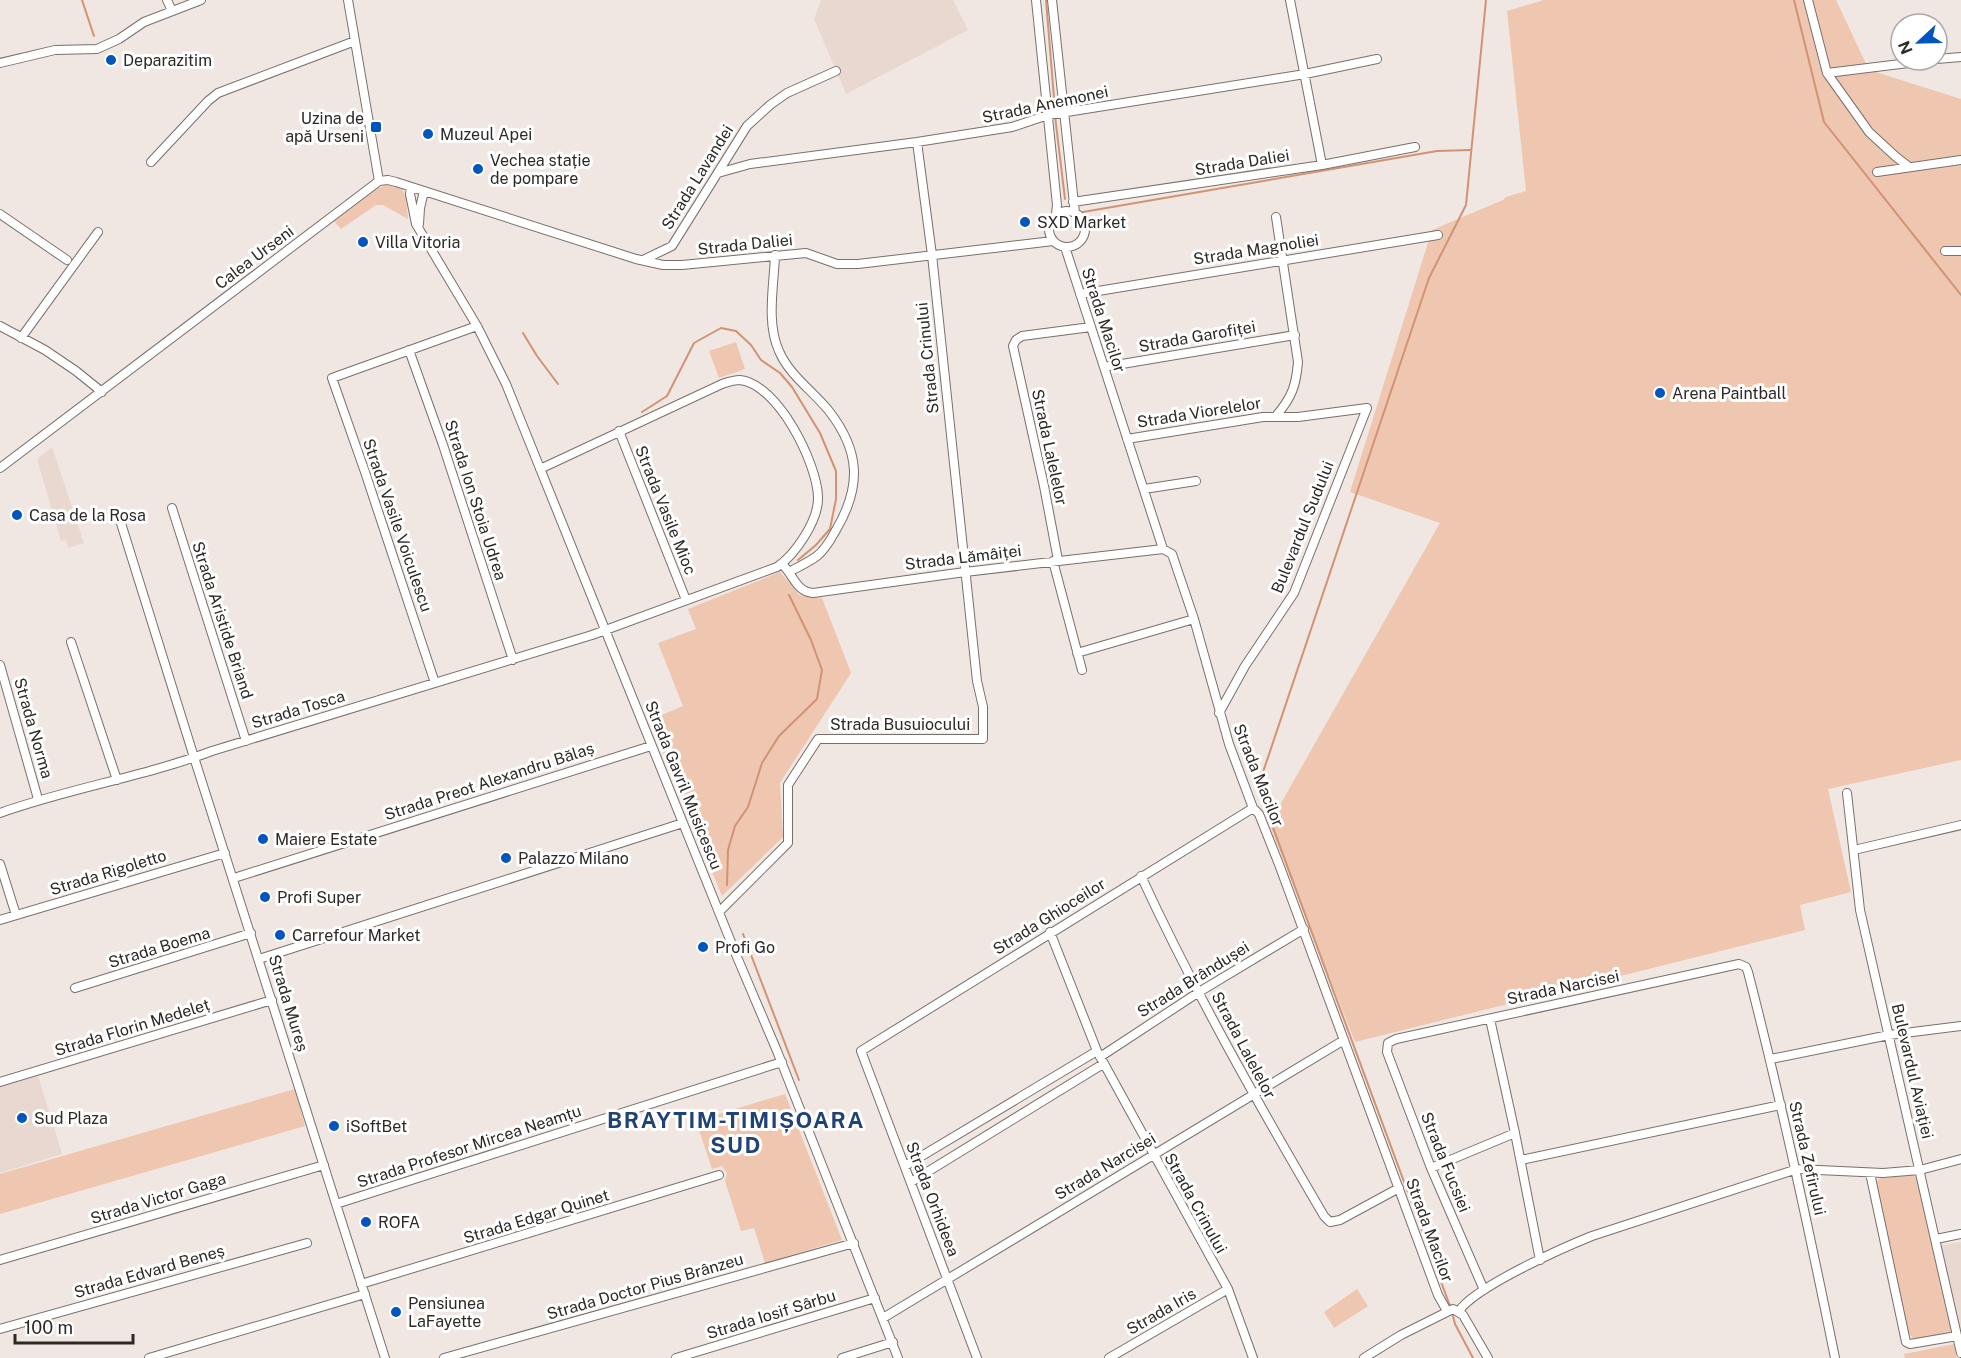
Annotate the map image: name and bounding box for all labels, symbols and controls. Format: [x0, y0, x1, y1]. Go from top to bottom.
north arrow [1889, 12, 1949, 72]
text: N [1894, 38, 1917, 57]
place label: Deparazitim [123, 51, 212, 70]
marker: Deparazitim [104, 53, 118, 67]
street label: Strada Anemonei [980, 82, 1110, 127]
place label: Uzina de apă Urseni [285, 109, 364, 146]
marker: Uzina de apă Urseni [369, 120, 383, 134]
street label: Strada Lavandei [658, 121, 737, 233]
place label: Muzeul Apei [440, 125, 532, 144]
marker: Muzeul Apei [421, 127, 435, 141]
street label: Strada Daliei [1193, 146, 1291, 179]
place label: Vechea stație de pompare [490, 151, 590, 188]
marker: Vechea stație de pompare [471, 162, 485, 176]
place label: SXD Market [1037, 213, 1126, 232]
marker: SXD Market [1018, 215, 1032, 229]
street label: Calea Urseni [211, 222, 297, 293]
street label: Strada Daliei [697, 230, 793, 259]
street label: Strada Magnoliei [1192, 230, 1320, 269]
place label: Villa Vitoria [375, 233, 460, 252]
marker: Villa Vitoria [356, 235, 370, 249]
street label: Strada Macilor [1078, 265, 1129, 375]
street label: Strada Crinului [912, 301, 943, 414]
street label: Strada Garofiței [1137, 317, 1257, 356]
place label: Arena Paintball [1672, 384, 1786, 403]
marker: Arena Paintball [1653, 386, 1667, 400]
street label: Strada Lalelelor [1028, 387, 1071, 507]
street label: Strada Viorelelor [1136, 393, 1263, 432]
street label: Strada Ion Stoia Udrea [441, 418, 510, 583]
street label: Strada Vasile Voiculescu [359, 436, 436, 614]
street label: Strada Vasile Mioc [631, 443, 700, 577]
street label: Bulevardul Sudului [1267, 458, 1338, 596]
place label: Casa de la Rosa [29, 506, 146, 525]
marker: Casa de la Rosa [10, 508, 24, 522]
street label: Strada Aristide Briand [188, 539, 257, 701]
street label: Strada Lămâiței [904, 541, 1022, 574]
street label: Strada Norma [10, 676, 57, 781]
street label: Strada Tosca [249, 686, 347, 733]
street label: Strada Gavril Musicescu [641, 698, 726, 872]
street label: Strada Busuiocului [830, 715, 970, 734]
street label: Strada Macilor [1229, 721, 1288, 829]
street label: Strada Preot Alexandru Bălaș [382, 739, 596, 824]
place label: Maiere Estate [275, 830, 377, 849]
marker: Maiere Estate [256, 832, 270, 846]
street label: Strada Rigoletto [48, 846, 169, 899]
place label: Palazzo Milano [518, 849, 629, 868]
marker: Palazzo Milano [499, 851, 513, 865]
street label: Strada Ghioceilor [989, 874, 1109, 959]
place label: Profi Super [277, 888, 361, 907]
marker: Profi Super [258, 890, 272, 904]
street label: Strada Boema [106, 923, 212, 972]
place label: Carrefour Market [292, 926, 420, 945]
marker: Carrefour Market [273, 928, 287, 942]
street label: Strada Brândușei [1134, 937, 1253, 1022]
place label: Profi Go [715, 938, 775, 957]
marker: Profi Go [696, 940, 710, 954]
street label: Strada Mureș [265, 952, 312, 1054]
street label: Strada Narcisei [1505, 966, 1621, 1009]
street label: Strada Lalelelor [1207, 989, 1280, 1102]
street label: Strada Florin Medeleț [52, 995, 212, 1060]
street label: Bulevardul Aviației [1888, 1002, 1937, 1141]
street label: Strada Zefirului [1785, 1099, 1830, 1217]
street label: Strada Profesor Mircea Neamțu [355, 1101, 584, 1192]
district label: BRAYTIM-TIMIȘOARA SUD [607, 1107, 865, 1158]
place label: Sud Plaza [34, 1109, 108, 1128]
street label: Strada Fucsiei [1417, 1109, 1474, 1215]
marker: Sud Plaza [15, 1111, 29, 1125]
place label: iSoftBet [346, 1117, 407, 1136]
marker: iSoftBet [327, 1119, 341, 1133]
street label: Strada Narcisei [1051, 1129, 1159, 1204]
street label: Strada Orhideea [902, 1139, 963, 1259]
street label: Strada Crinului [1160, 1150, 1231, 1257]
street label: Strada Victor Gaga [88, 1169, 228, 1228]
street label: Strada Macilor [1402, 1176, 1457, 1285]
street label: Strada Edgar Quinet [461, 1185, 611, 1248]
place label: ROFA [378, 1213, 420, 1232]
marker: ROFA [359, 1215, 373, 1229]
street label: Strada Edvard Beneș [72, 1241, 227, 1302]
street label: Strada Doctor Pius Brânzeu [545, 1249, 746, 1324]
street label: Strada Iris [1123, 1284, 1199, 1339]
street label: Strada Iosif Sârbu [704, 1286, 838, 1343]
place label: Pensiunea LaFayette [408, 1294, 485, 1331]
marker: Pensiunea LaFayette [389, 1305, 403, 1319]
scale bar [15, 1307, 134, 1345]
text: 100 m [24, 1317, 73, 1338]

